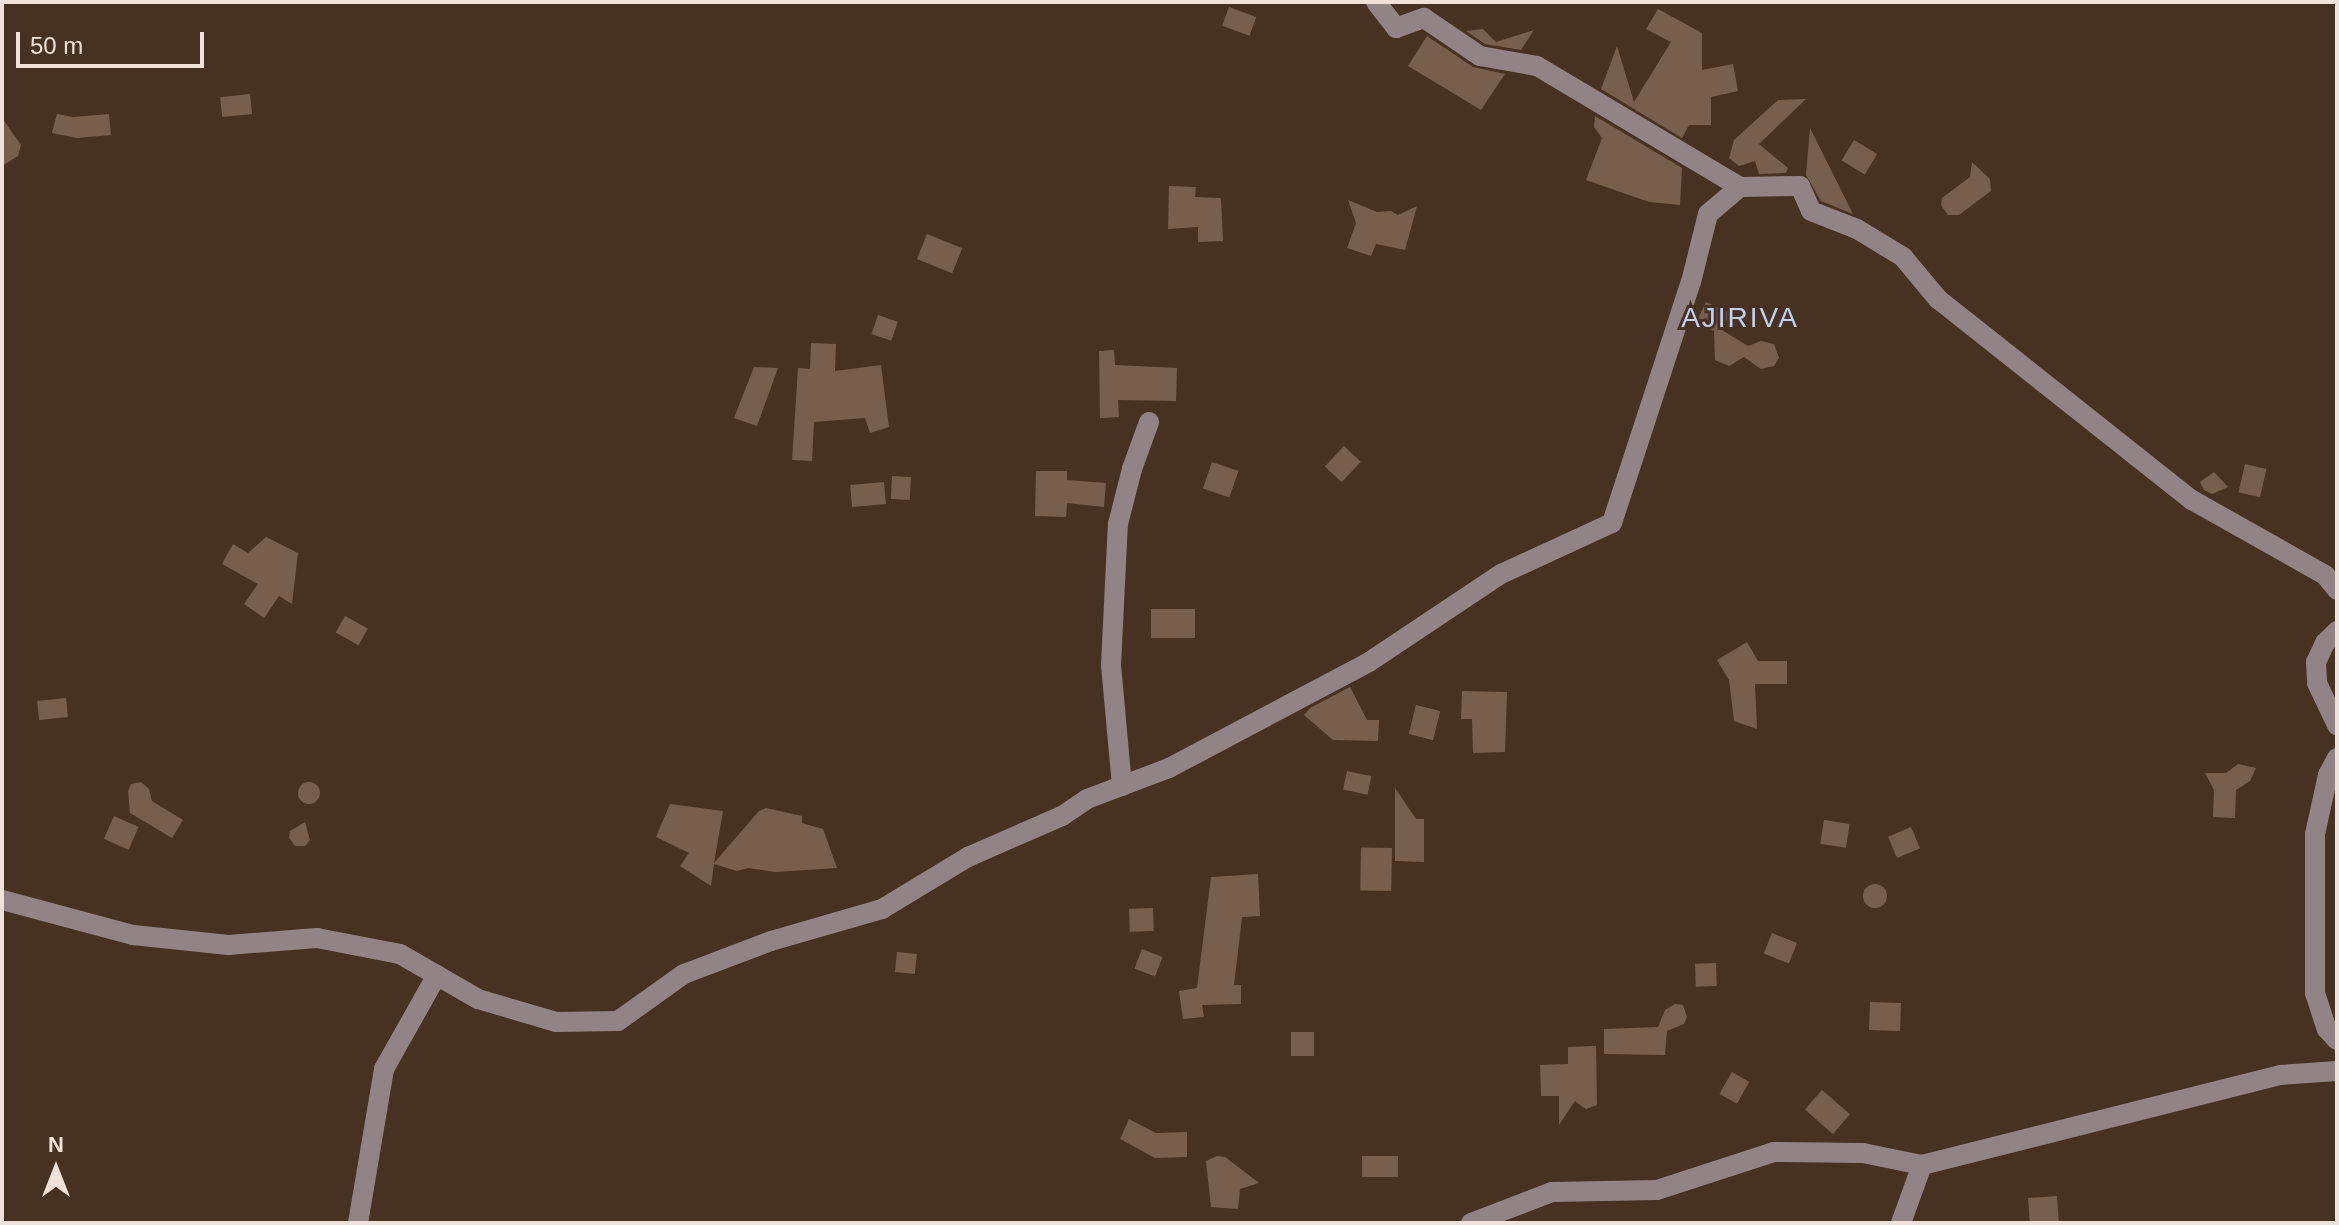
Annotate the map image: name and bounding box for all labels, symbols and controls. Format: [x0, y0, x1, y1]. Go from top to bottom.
scale bar [20, 16, 208, 66]
text: 50 m [30, 32, 83, 59]
district label: AJIRIVA [1681, 301, 1799, 335]
north arrow [16, 1129, 96, 1209]
text: N [48, 1132, 64, 1157]

